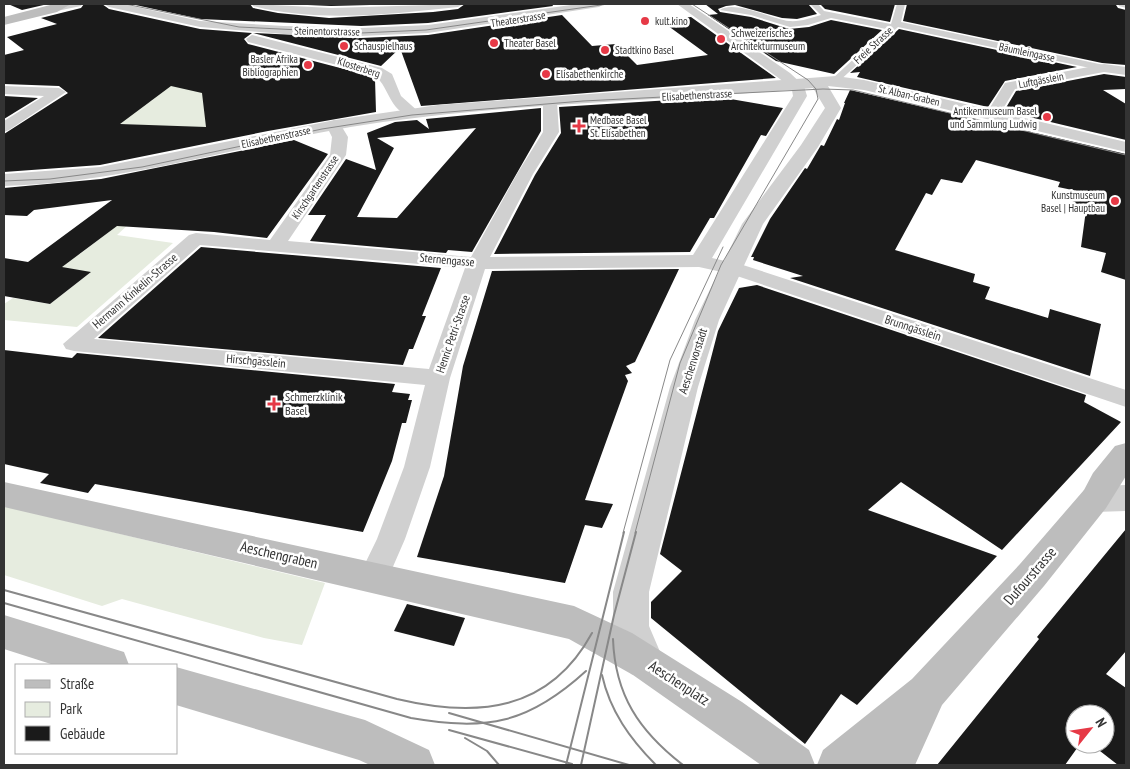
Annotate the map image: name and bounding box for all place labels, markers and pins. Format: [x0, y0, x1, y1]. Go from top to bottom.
place label: kult.kino [655, 14, 688, 28]
marker: kult.kino [639, 15, 651, 27]
place label: Schweizerisches Architekturmuseum [731, 26, 805, 53]
marker: Schweizerisches Architekturmuseum [715, 33, 727, 45]
place label: Theater Basel [504, 36, 556, 50]
marker: Theater Basel [488, 37, 500, 49]
place label: Schauspielhaus [354, 39, 413, 53]
marker: Schauspielhaus [338, 40, 350, 52]
place label: Stadtkino Basel [615, 43, 674, 57]
marker: Stadtkino Basel [599, 44, 611, 56]
place label: Basler Afrika Bibliographien [242, 52, 298, 79]
marker: Basler Afrika Bibliographien [302, 59, 314, 71]
place label: Elisabethenkirche [556, 67, 624, 81]
marker: Elisabethenkirche [540, 68, 552, 80]
place label: Antikenmuseum Basel und Sammlung Ludwig [950, 104, 1037, 131]
marker: Antikenmuseum Basel und Sammlung Ludwig [1041, 111, 1053, 123]
place label: Medbase Basel St. Elisabethen [590, 113, 647, 140]
marker: Medbase Basel St. Elisabethen [572, 119, 586, 133]
place label: Kunstmuseum Basel | Hauptbau [1041, 188, 1105, 215]
marker: Kunstmuseum Basel | Hauptbau [1109, 195, 1121, 207]
place label: Schmerzklinik Basel [285, 389, 343, 418]
marker: Schmerzklinik Basel [267, 397, 281, 411]

